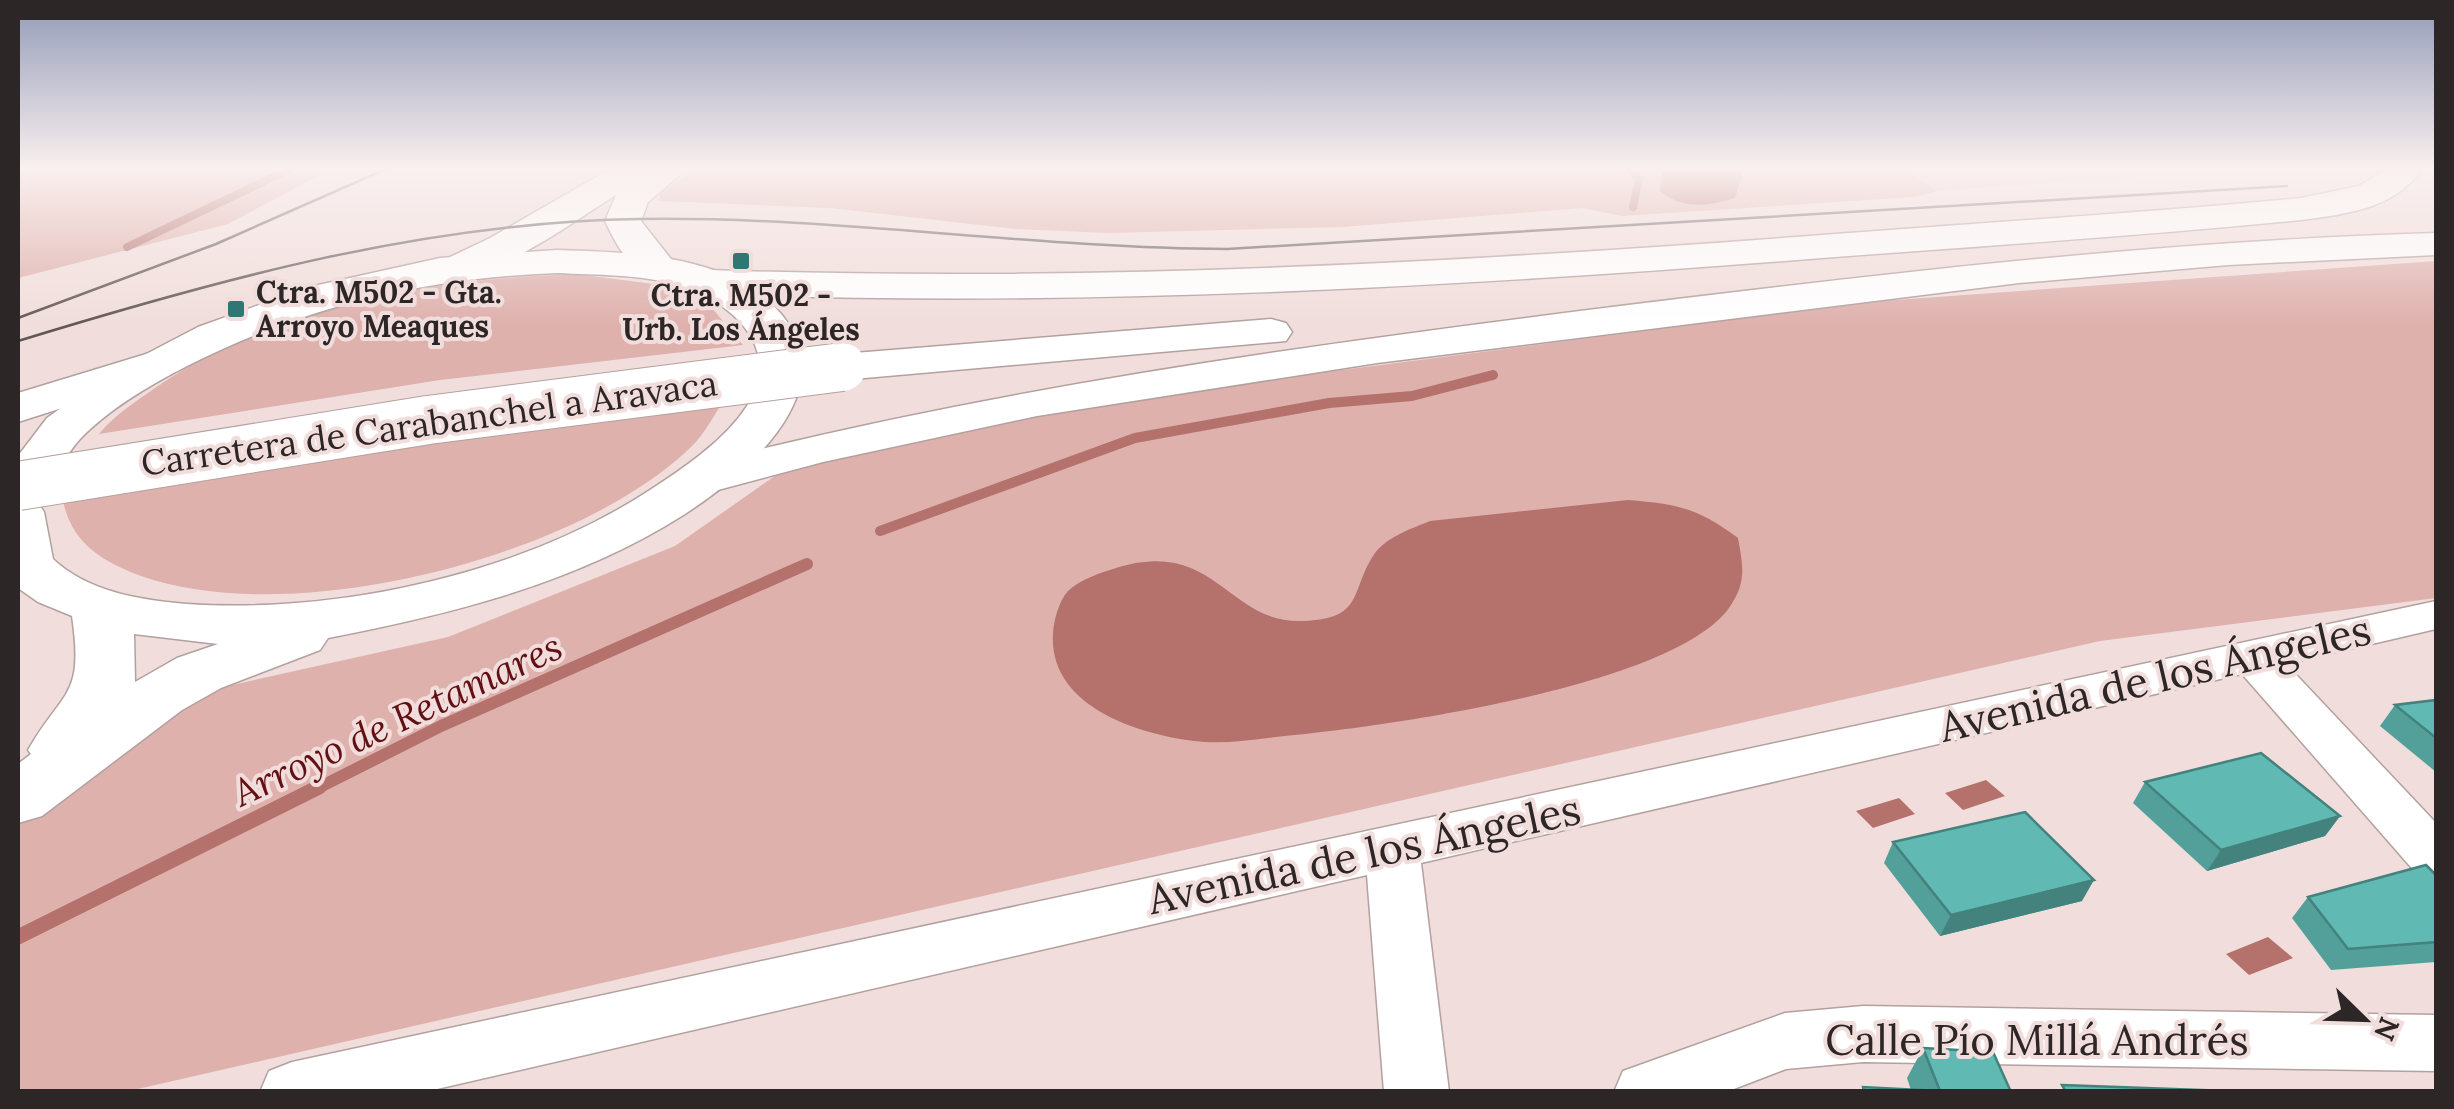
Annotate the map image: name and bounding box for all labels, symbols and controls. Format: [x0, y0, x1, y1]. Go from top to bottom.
marker: Ctra. M502 - Urb. Los Ángeles [730, 250, 752, 272]
place label: Ctra. M502 - Gta. Arroyo Meaques [256, 273, 502, 346]
place label: Ctra. M502 - Urb. Los Ángeles [622, 276, 860, 349]
marker: Ctra. M502 - Gta. Arroyo Meaques [225, 298, 247, 320]
street label: Carretera de Carabanchel a Aravaca [138, 360, 720, 486]
street label: Avenida de los Ángeles [1933, 602, 2376, 754]
water label: Arroyo de Retamares [224, 622, 570, 818]
street label: Avenida de los Ángeles [1142, 782, 1585, 926]
north arrow [2314, 969, 2414, 1069]
text: N [2366, 1012, 2408, 1046]
street label: Calle Pío Millá Andrés [1825, 1013, 2249, 1067]

